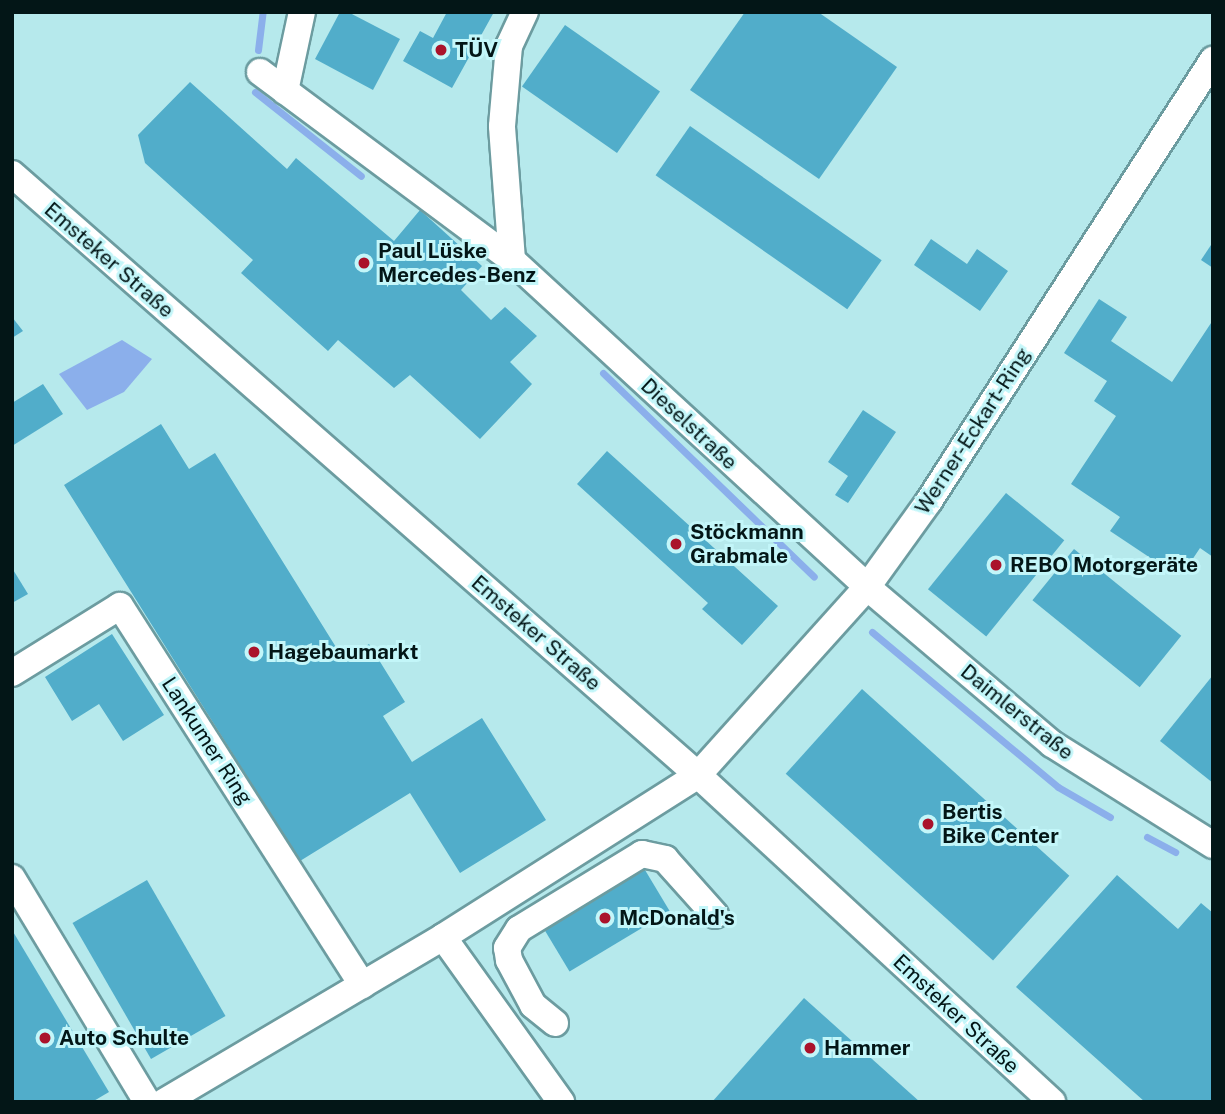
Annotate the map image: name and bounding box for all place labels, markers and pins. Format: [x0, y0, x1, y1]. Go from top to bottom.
place label: TÜV [455, 37, 498, 63]
marker: TÜV [433, 42, 449, 58]
place label: Paul Lüske Mercedes-Benz [378, 238, 536, 288]
marker: Paul Lüske Mercedes-Benz [356, 255, 372, 271]
place label: Stöckmann Grabmale [690, 519, 804, 569]
marker: Stöckmann Grabmale [668, 536, 684, 552]
place label: REBO Motorgeräte [1010, 552, 1198, 578]
marker: REBO Motorgeräte [988, 557, 1004, 573]
place label: Hagebaumarkt [268, 639, 418, 665]
marker: Hagebaumarkt [246, 644, 262, 660]
place label: Bertis Bike Center [942, 799, 1059, 849]
marker: Bertis Bike Center [920, 816, 936, 832]
place label: McDonald's [619, 905, 735, 931]
marker: McDonald's [597, 910, 613, 926]
place label: Auto Schulte [59, 1025, 189, 1051]
marker: Auto Schulte [37, 1030, 53, 1046]
place label: Hammer [824, 1035, 910, 1061]
marker: Hammer [802, 1040, 818, 1056]

